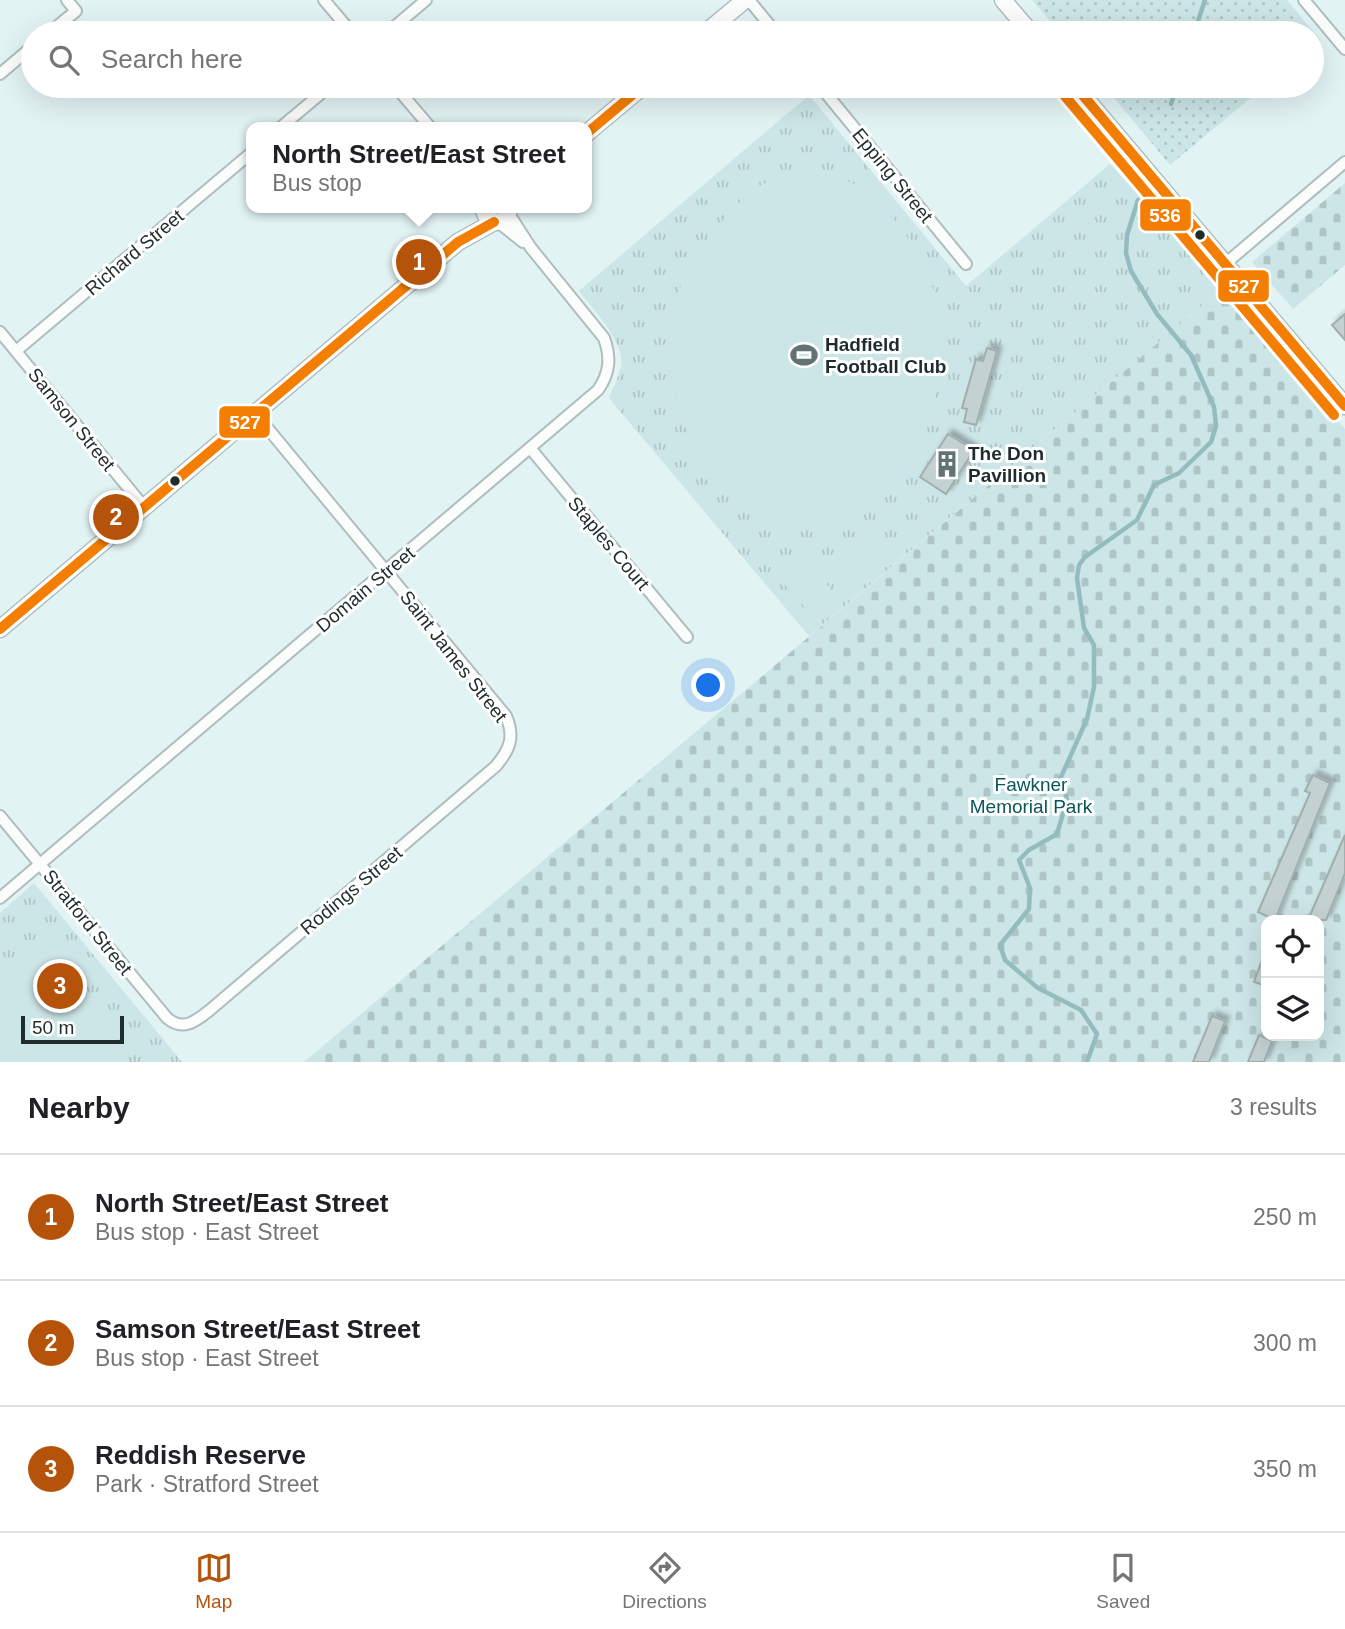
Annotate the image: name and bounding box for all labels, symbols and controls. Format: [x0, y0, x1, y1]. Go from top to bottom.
search box [21, 21, 1324, 98]
icon: search [45, 41, 83, 79]
text: Search here [101, 44, 243, 74]
popup [246, 122, 592, 213]
street label: Epping Street [848, 124, 937, 227]
text: North Street/East Street [272, 139, 566, 169]
text: Bus stop [272, 170, 362, 196]
line badge: 536 [1139, 198, 1192, 232]
street label: Richard Street [81, 205, 188, 299]
text: 536 [1149, 205, 1181, 226]
unlabelled marker [1193, 228, 1207, 242]
pin: 1 [396, 236, 442, 288]
line badge: 527 [1217, 269, 1270, 303]
text: 527 [1228, 276, 1260, 297]
place label: Hadfield Football Club [825, 334, 946, 377]
sports icon: Hadfield Football Club [789, 340, 819, 370]
street label: Samson Street [24, 364, 120, 475]
line badge: 527 [218, 405, 271, 439]
text: 527 [229, 412, 261, 433]
place label: The Don Pavillion [968, 443, 1046, 486]
building icon: The Don Pavillion [932, 449, 962, 479]
unlabelled marker [168, 474, 182, 488]
pin: 2 [93, 491, 139, 543]
street label: Staples Court [564, 492, 654, 595]
street label: Domain Street [312, 542, 419, 636]
street label: Saint James Street [396, 587, 512, 727]
your location [691, 668, 725, 702]
park label: Fawkner Memorial Park [970, 774, 1093, 817]
street label: Rodings Street [296, 841, 407, 939]
street label: Stratford Street [39, 866, 137, 980]
map controls [1261, 915, 1324, 1041]
button: locate [1261, 915, 1324, 978]
pin: 3 [37, 960, 83, 1012]
button: layers [1261, 978, 1324, 1041]
scale bar [21, 1013, 124, 1045]
text: 50 m [32, 1017, 74, 1038]
text: Nearby [28, 1091, 130, 1124]
text: 3 results [1230, 1094, 1317, 1120]
text: North Street/East Street [95, 1188, 388, 1218]
text: 1 [45, 1204, 57, 1230]
text: 250 m [1253, 1204, 1317, 1230]
text: Bus stop · East Street [95, 1219, 319, 1245]
text: Samson Street/East Street [95, 1314, 420, 1344]
text: 2 [45, 1330, 57, 1356]
text: 300 m [1253, 1330, 1317, 1356]
text: Bus stop · East Street [95, 1345, 319, 1371]
text: Reddish Reserve [95, 1440, 306, 1470]
text: 3 [45, 1456, 57, 1482]
text: 350 m [1253, 1456, 1317, 1482]
text: Park · Stratford Street [95, 1471, 319, 1497]
tab: Map [195, 1549, 233, 1613]
tab: Directions [622, 1549, 707, 1613]
tab: Saved [1096, 1549, 1150, 1613]

